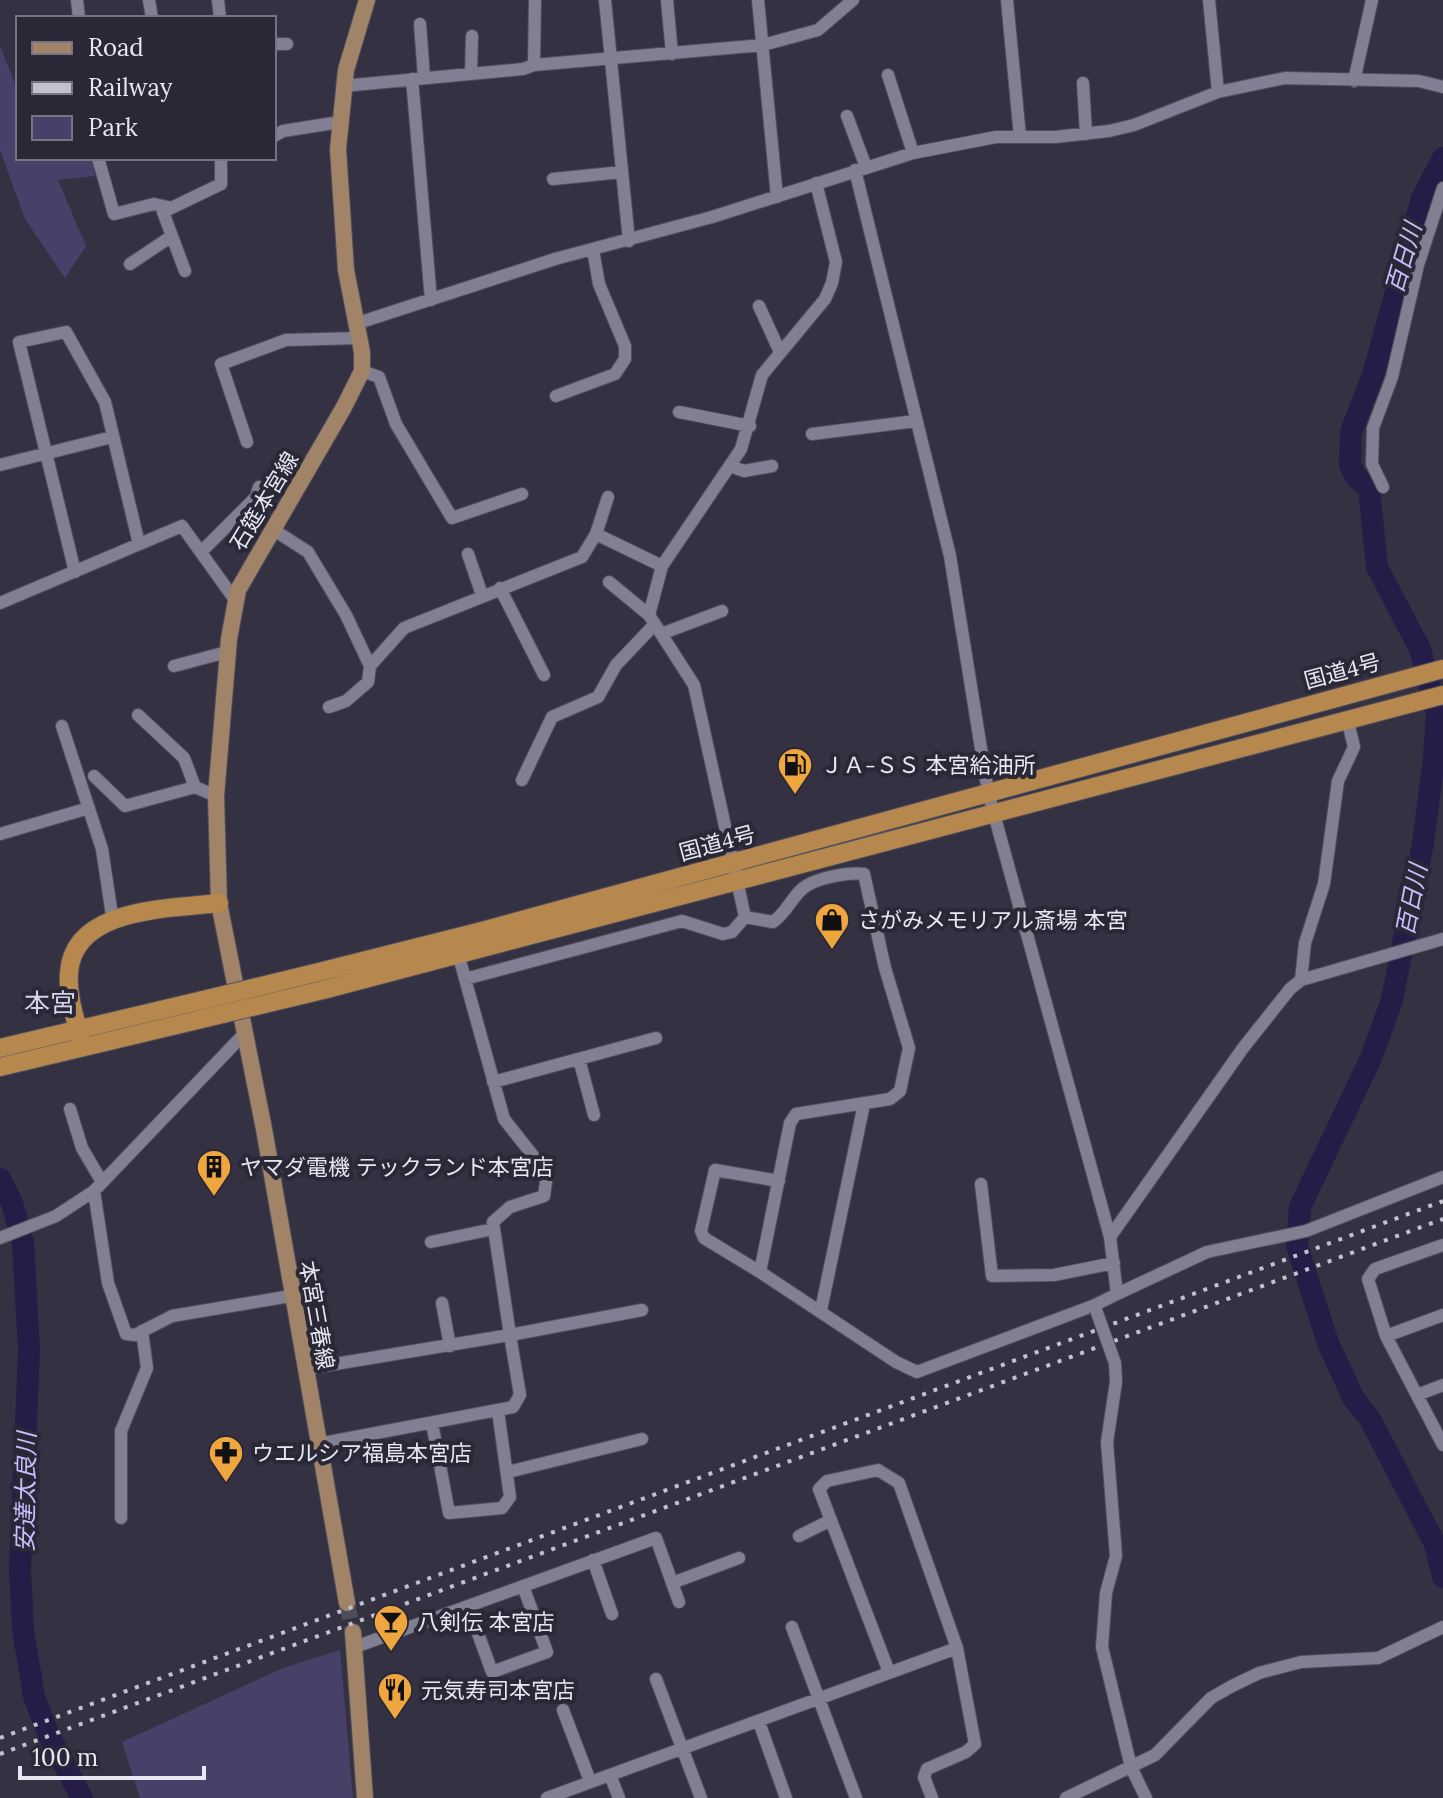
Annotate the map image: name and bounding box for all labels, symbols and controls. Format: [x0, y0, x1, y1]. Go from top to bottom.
legend [16, 16, 276, 160]
text: Road [88, 32, 144, 63]
text: Railway [88, 72, 173, 103]
text: Park [88, 112, 138, 143]
water label: 百日川 [1379, 216, 1429, 297]
street label: 石筵本宮線 [224, 447, 304, 555]
street label: 国道4号 [1301, 647, 1383, 695]
fuel station icon: ＪＡ-ＳＳ 本宮給油所 [776, 746, 814, 796]
place label: ＪＡ-ＳＳ 本宮給油所 [821, 751, 1036, 779]
street label: 国道4号 [676, 819, 758, 867]
water label: 百日川 [1389, 859, 1434, 938]
shop icon: さがみメモリアル斎場 本宮 [813, 901, 851, 951]
place label: さがみメモリアル斎場 本宮 [858, 906, 1128, 934]
district label: 本宮 [24, 986, 76, 1019]
building icon: ヤマダ電機 テックランド本宮店 [195, 1148, 233, 1198]
place label: ヤマダ電機 テックランド本宮店 [240, 1153, 554, 1181]
street label: 本宮三春線 [294, 1258, 340, 1372]
water label: 安達太良川 [9, 1429, 42, 1552]
pharmacy icon: ウエルシア福島本宮店 [207, 1434, 245, 1484]
place label: ウエルシア福島本宮店 [252, 1439, 472, 1467]
bar icon: 八剣伝 本宮店 [372, 1603, 410, 1653]
place label: 八剣伝 本宮店 [417, 1608, 555, 1636]
restaurant icon: 元気寿司本宮店 [376, 1671, 414, 1721]
place label: 元気寿司本宮店 [421, 1676, 575, 1704]
scale bar [20, 1730, 204, 1780]
text: 100 m [32, 1742, 98, 1773]

